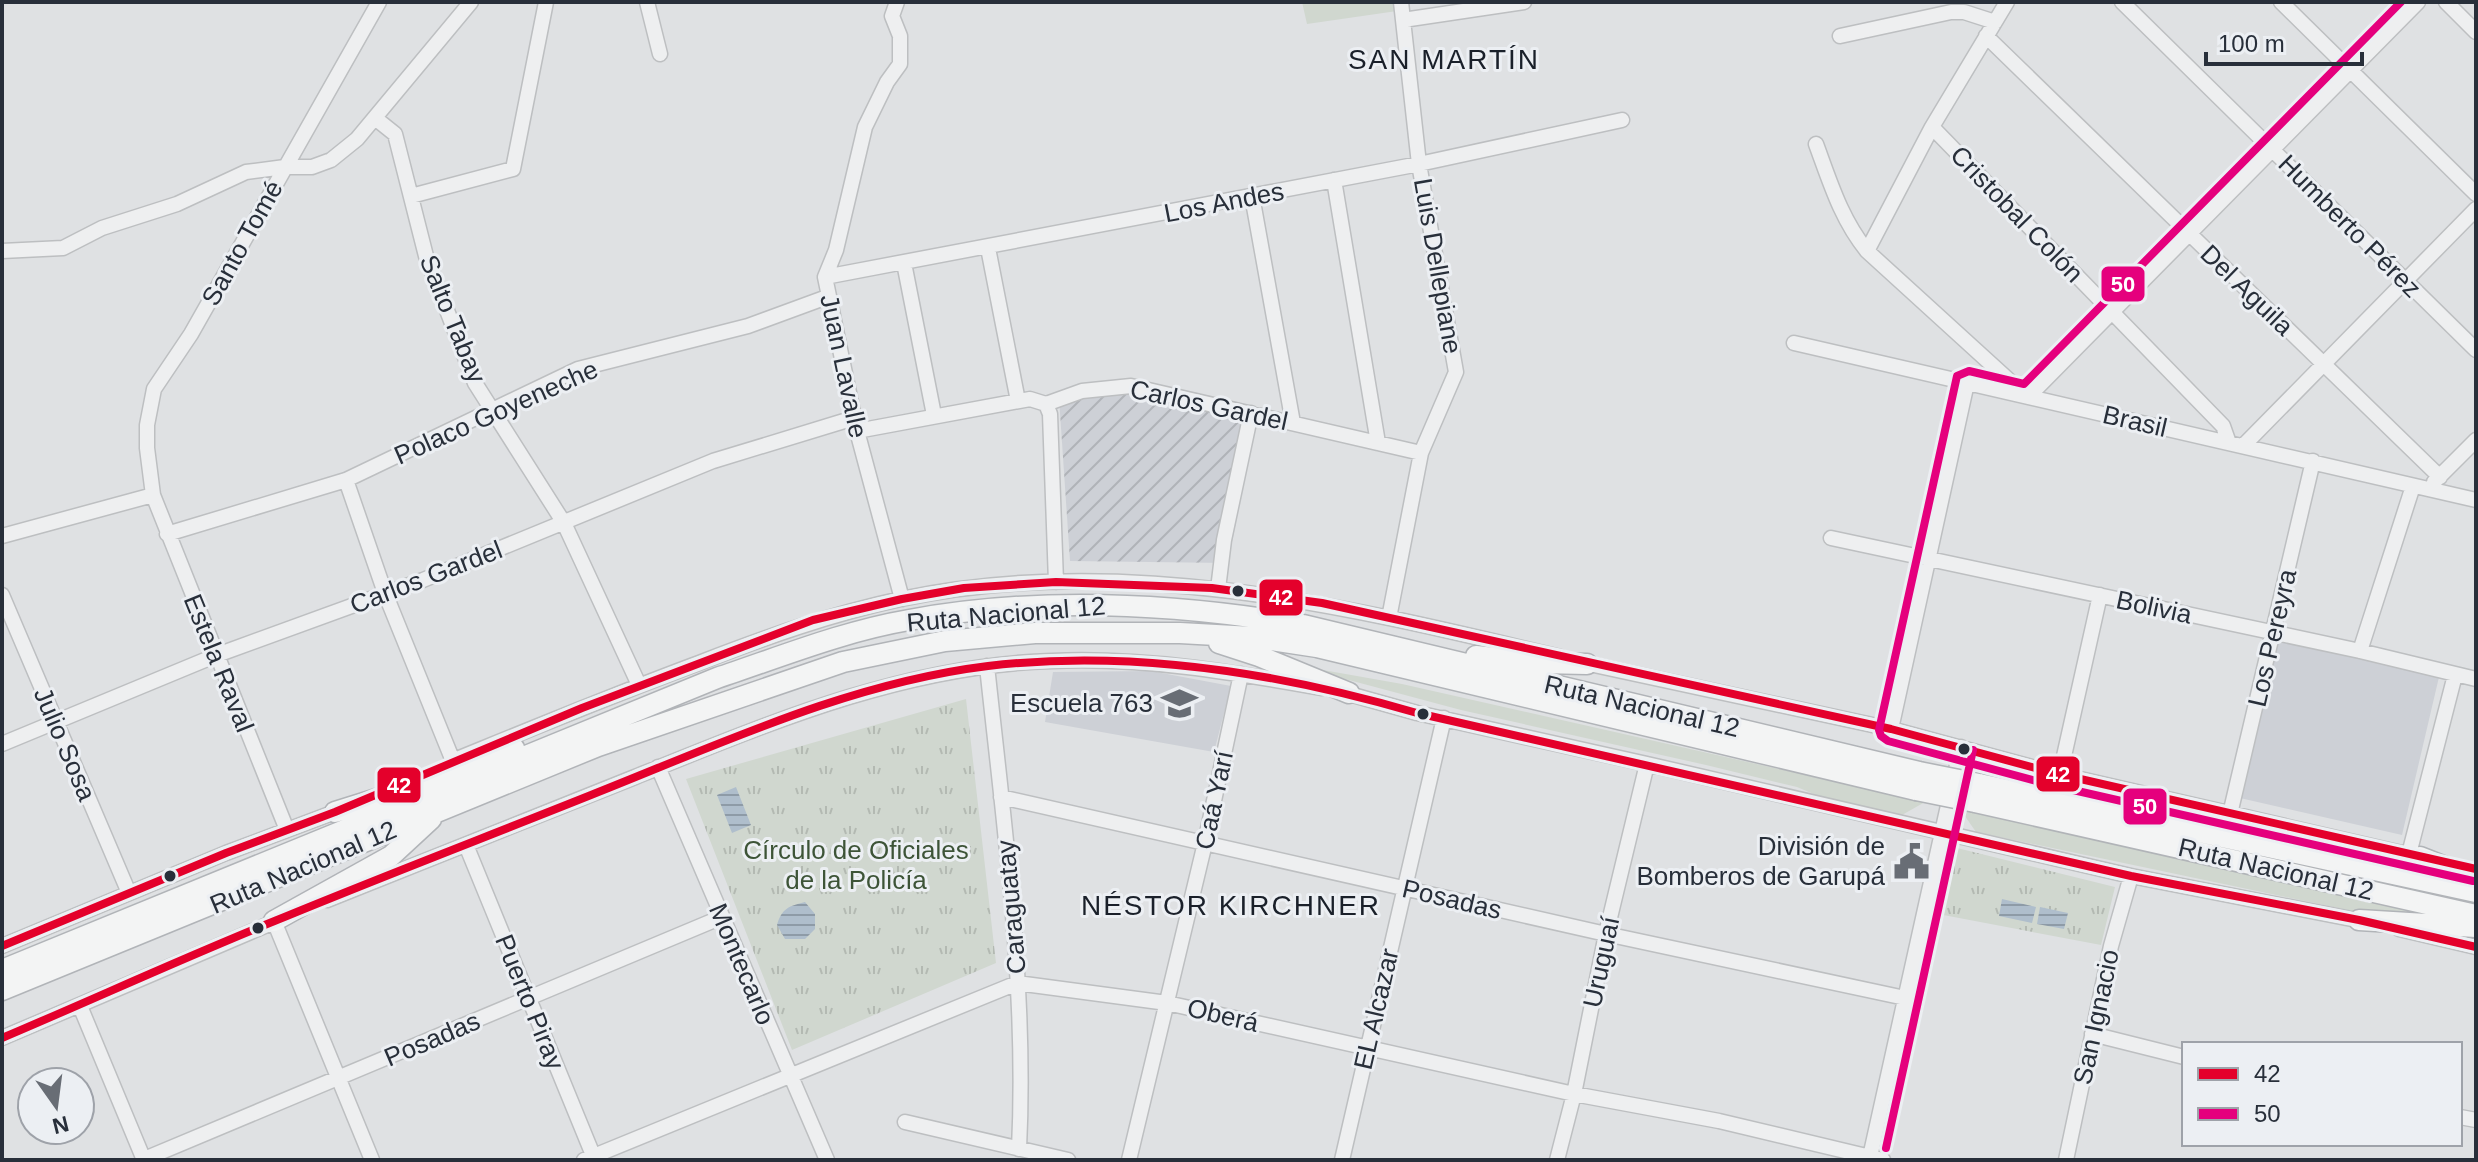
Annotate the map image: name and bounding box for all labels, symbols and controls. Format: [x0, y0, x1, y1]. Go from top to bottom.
scale bar [2206, 16, 2362, 66]
text: 100 m [2218, 30, 2285, 57]
district label: SAN MARTÍN [1348, 44, 1540, 75]
street label: Cristobal Colón [1944, 140, 2090, 288]
street label: Humberto Pérez [2272, 148, 2428, 304]
street label: Santo Tomé [195, 175, 289, 311]
street label: Los Andes [1162, 176, 1286, 228]
street label: Luis Dellepiane [1408, 176, 1468, 356]
street label: Del Aguila [2194, 239, 2300, 342]
street label: Salto Tabay [414, 251, 492, 387]
line badge: 50 [2100, 265, 2146, 303]
text: 50 [2111, 272, 2135, 297]
street label: Juan Lavalle [814, 291, 874, 441]
street label: Polaco Goyeneche [390, 354, 602, 470]
street label: Carlos Gardel [1127, 374, 1291, 436]
street label: Brasil [2100, 399, 2170, 443]
street label: Carlos Gardel [346, 534, 506, 620]
street label: Los Pereyra [2242, 566, 2303, 710]
line badge: 42 [1258, 578, 1304, 617]
unlabelled marker [1230, 583, 1246, 599]
street label: Bolivia [2113, 584, 2195, 630]
text: 42 [1269, 585, 1293, 610]
street label: Estela Raval [178, 590, 260, 736]
street label: Ruta Nacional 12 [905, 590, 1107, 638]
street label: Ruta Nacional 12 [1541, 669, 1743, 743]
street label: Julio Sosa [28, 683, 102, 806]
school or university icon: Escuela 763 [1160, 684, 1198, 722]
place label: Escuela 763 [1010, 688, 1153, 718]
unlabelled marker [1415, 706, 1431, 722]
unlabelled marker [1956, 741, 1972, 757]
street label: Caá Yarí [1189, 747, 1239, 852]
line badge: 42 [2035, 755, 2081, 793]
text: 42 [2046, 762, 2070, 787]
line badge: 42 [376, 766, 422, 804]
text: 42 [387, 773, 411, 798]
line badge: 50 [2122, 787, 2168, 826]
text: 50 [2133, 794, 2157, 819]
street label: Ruta Nacional 12 [205, 814, 401, 920]
place label: División de Bomberos de Garupá [1636, 831, 1886, 891]
street label: Ruta Nacional 12 [2175, 832, 2377, 906]
park label: Círculo de Oficiales de la Policía [743, 835, 969, 895]
street label: Caraguatay [990, 839, 1032, 975]
public building icon: División de Bomberos de Garupá [1892, 842, 1930, 880]
unlabelled marker [162, 868, 178, 884]
street label: Posadas [1399, 873, 1505, 925]
district label: NÉSTOR KIRCHNER [1081, 890, 1381, 921]
street label: Montecarlo [703, 899, 781, 1029]
street label: Uruguaí [1577, 913, 1625, 1010]
unlabelled marker [250, 920, 266, 936]
street label: Puerto Piray [489, 930, 571, 1074]
street label: EL Alcazar [1348, 945, 1405, 1072]
street label: San Ignacio [2067, 947, 2125, 1087]
street label: Oberá [1184, 992, 1262, 1038]
street label: Posadas [380, 1005, 484, 1073]
legend [2182, 1042, 2462, 1146]
text: 42 [2254, 1060, 2281, 1087]
north arrow [16, 1066, 96, 1146]
text: 50 [2254, 1100, 2281, 1127]
text: N [50, 1111, 71, 1139]

